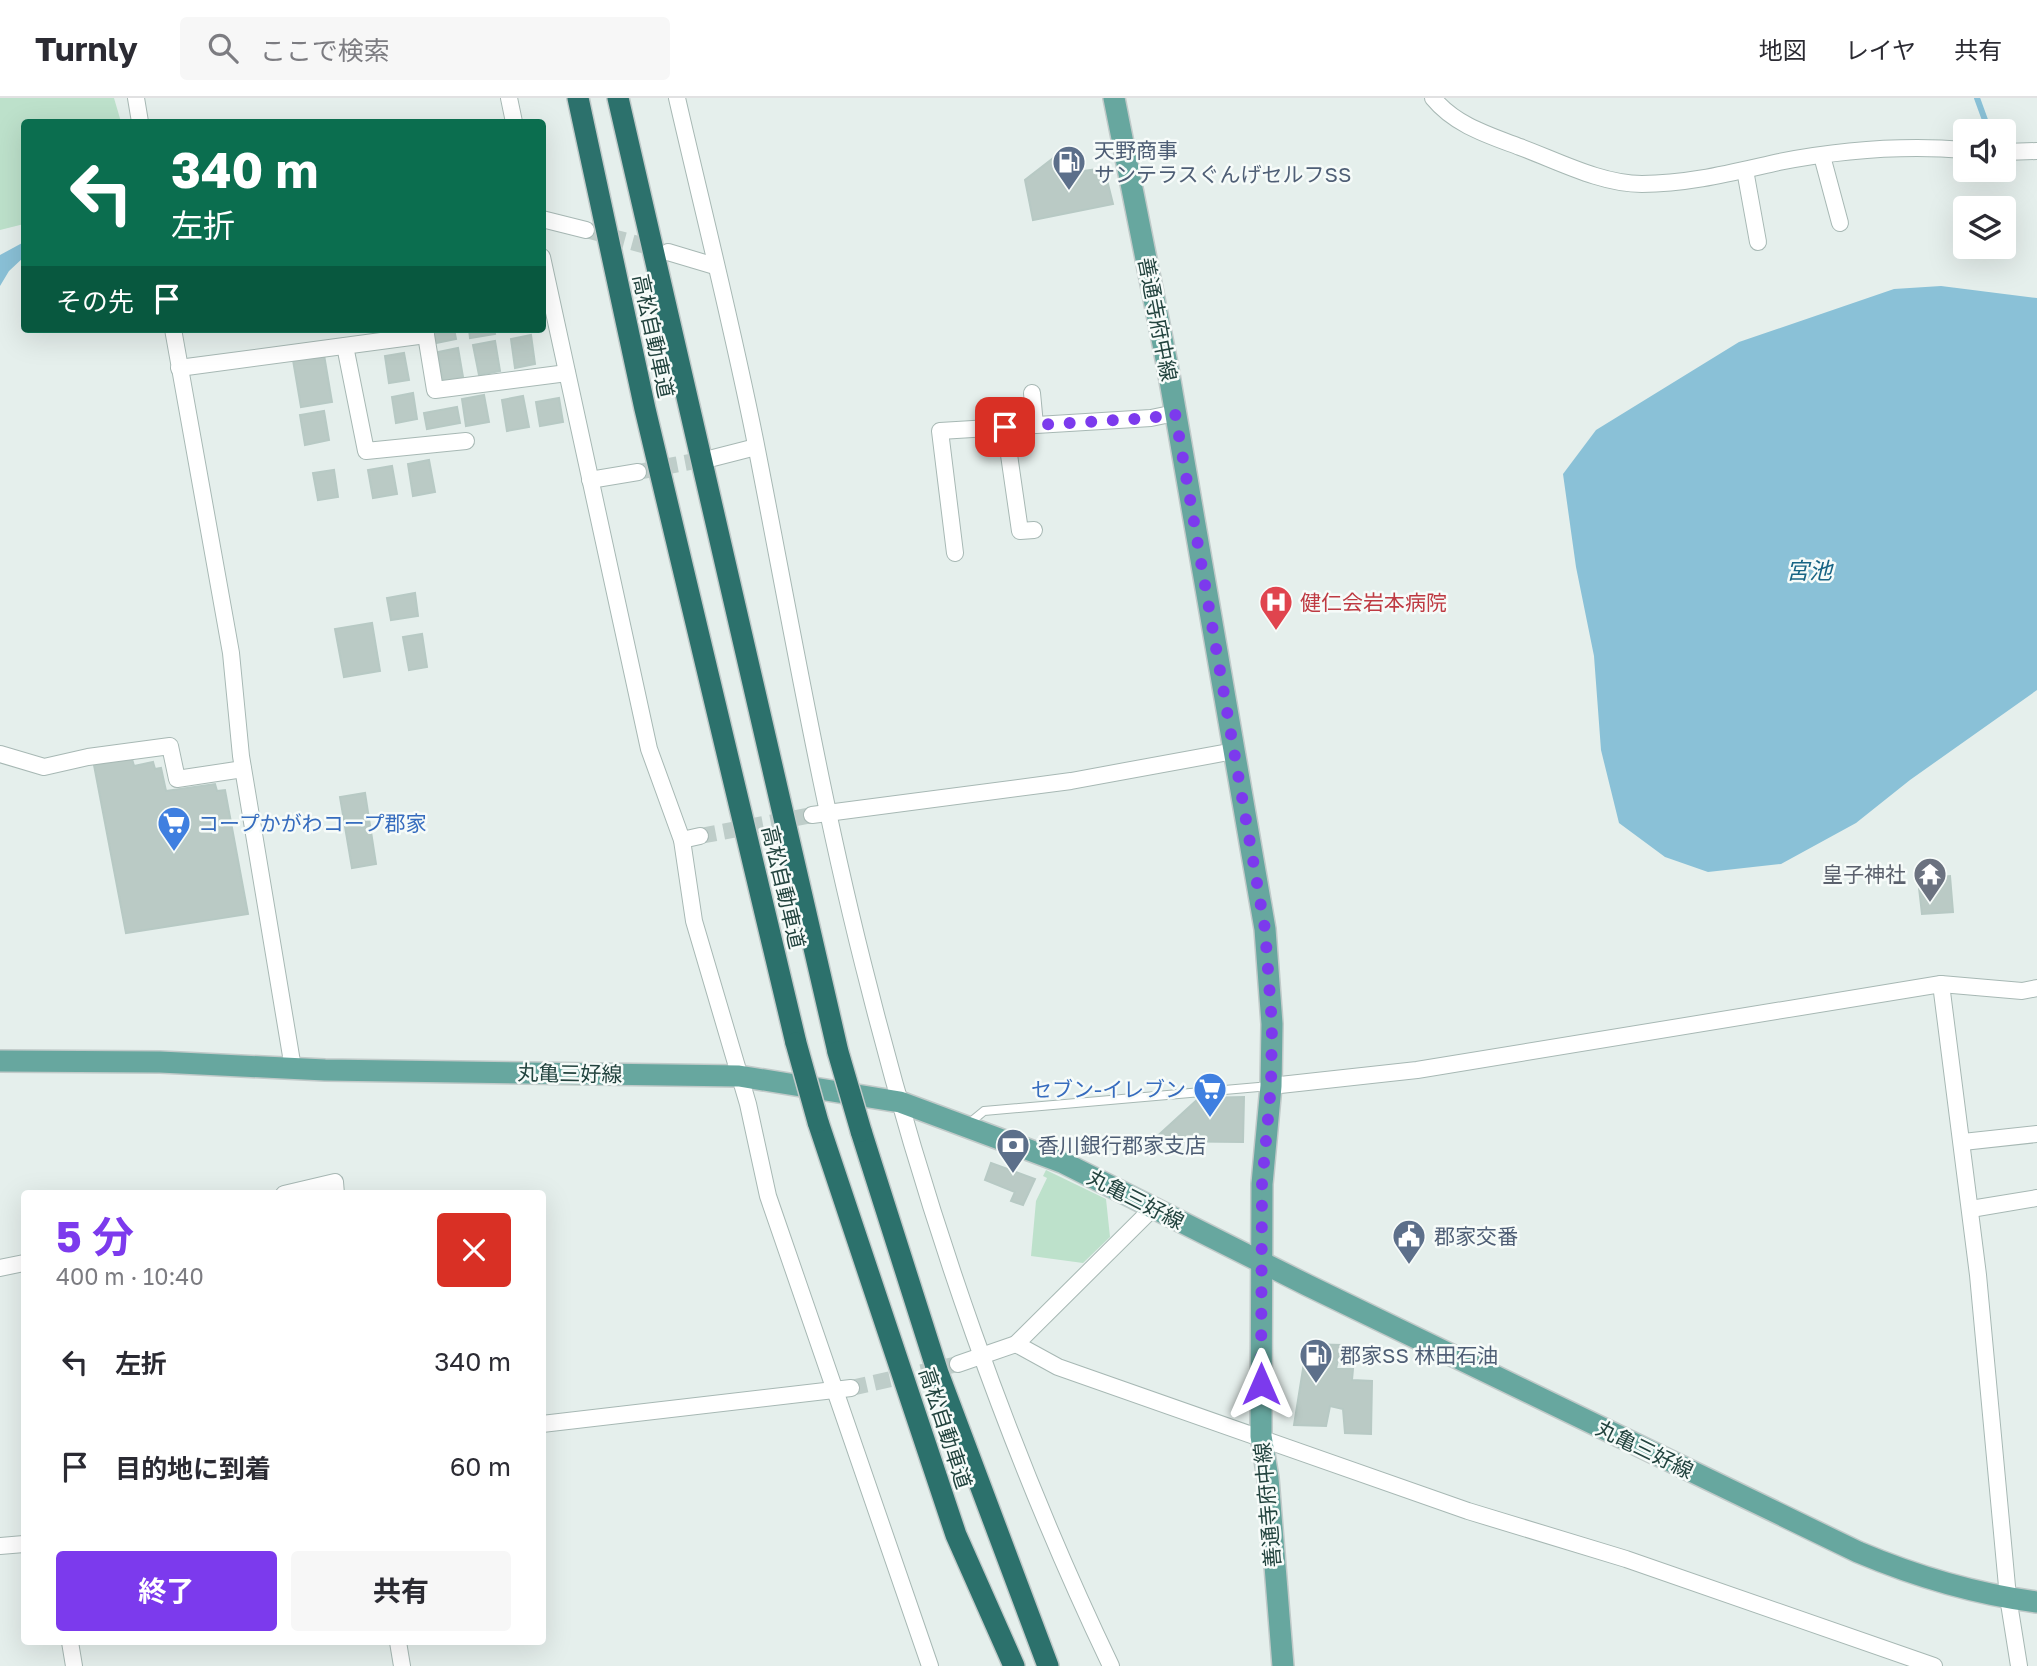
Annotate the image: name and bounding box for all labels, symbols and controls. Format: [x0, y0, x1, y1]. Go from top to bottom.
search box [180, 17, 670, 80]
text: Turnly [35, 29, 138, 68]
icon: search [204, 29, 242, 67]
text: ここで検索 [260, 35, 390, 66]
text: 地図 [1759, 35, 1807, 64]
text: レイヤ [1845, 35, 1916, 64]
text: 共有 [1954, 35, 2002, 64]
map controls [1953, 119, 2016, 259]
button: sound [1953, 119, 2016, 182]
place label: 天野商事 サンテラスぐんげセルフSS [1094, 137, 1351, 187]
text: 340 m [171, 140, 319, 199]
fuel station icon: 天野商事 サンテラスぐんげセルフSS [1050, 143, 1088, 192]
icon: left [56, 147, 147, 238]
button: layers [1953, 196, 2016, 259]
text: 左折 [171, 206, 235, 244]
street label: 善通寺府中線 [1133, 255, 1183, 383]
street label: 高松自動車道 [628, 272, 680, 400]
icon: arrive [148, 280, 186, 318]
text: その先 [56, 286, 134, 317]
pin [975, 397, 1035, 457]
icon: arrive [986, 408, 1024, 446]
water label: 宮池 [1786, 556, 1834, 584]
hospital icon: 健仁会岩本病院 [1257, 583, 1295, 632]
place label: 健仁会岩本病院 [1300, 589, 1447, 615]
supermarket icon: コープかがわコープ郡家 [155, 804, 193, 853]
place label: コープかがわコープ郡家 [198, 810, 426, 836]
street label: 高松自動車道 [757, 823, 811, 951]
temple icon: 皇子神社 [1911, 855, 1949, 904]
place label: 皇子神社 [1822, 861, 1906, 887]
street label: 丸亀三好線 [517, 1059, 623, 1087]
supermarket icon: セブン-イレブン [1191, 1070, 1229, 1119]
place label: セブン-イレブン [1031, 1076, 1186, 1102]
bank icon: 香川銀行郡家支店 [994, 1126, 1032, 1175]
place label: 香川銀行郡家支店 [1038, 1132, 1206, 1158]
street label: 丸亀三好線 [1083, 1164, 1189, 1234]
text: 5 分 [56, 1211, 134, 1261]
button: close [437, 1213, 511, 1287]
public building icon: 郡家交番 [1390, 1217, 1428, 1266]
place label: 郡家交番 [1434, 1223, 1518, 1249]
text: 400 m · 10:40 [56, 1262, 204, 1290]
fuel station icon: 郡家SS 林田石油 [1297, 1336, 1335, 1385]
place label: 郡家SS 林田石油 [1340, 1342, 1498, 1368]
icon: left [56, 1343, 94, 1381]
text: 340 m [434, 1346, 511, 1377]
position arrow [1224, 1347, 1298, 1421]
text: 左折 [115, 1348, 167, 1379]
street label: 高松自動車道 [914, 1364, 978, 1492]
street label: 丸亀三好線 [1592, 1414, 1698, 1484]
street label: 善通寺府中線 [1249, 1441, 1285, 1569]
icon: arrive [56, 1448, 94, 1486]
text: 60 m [450, 1451, 511, 1482]
text: 目的地に到着 [115, 1453, 271, 1484]
button: 終了 [56, 1551, 277, 1631]
button: 共有 [291, 1551, 511, 1631]

